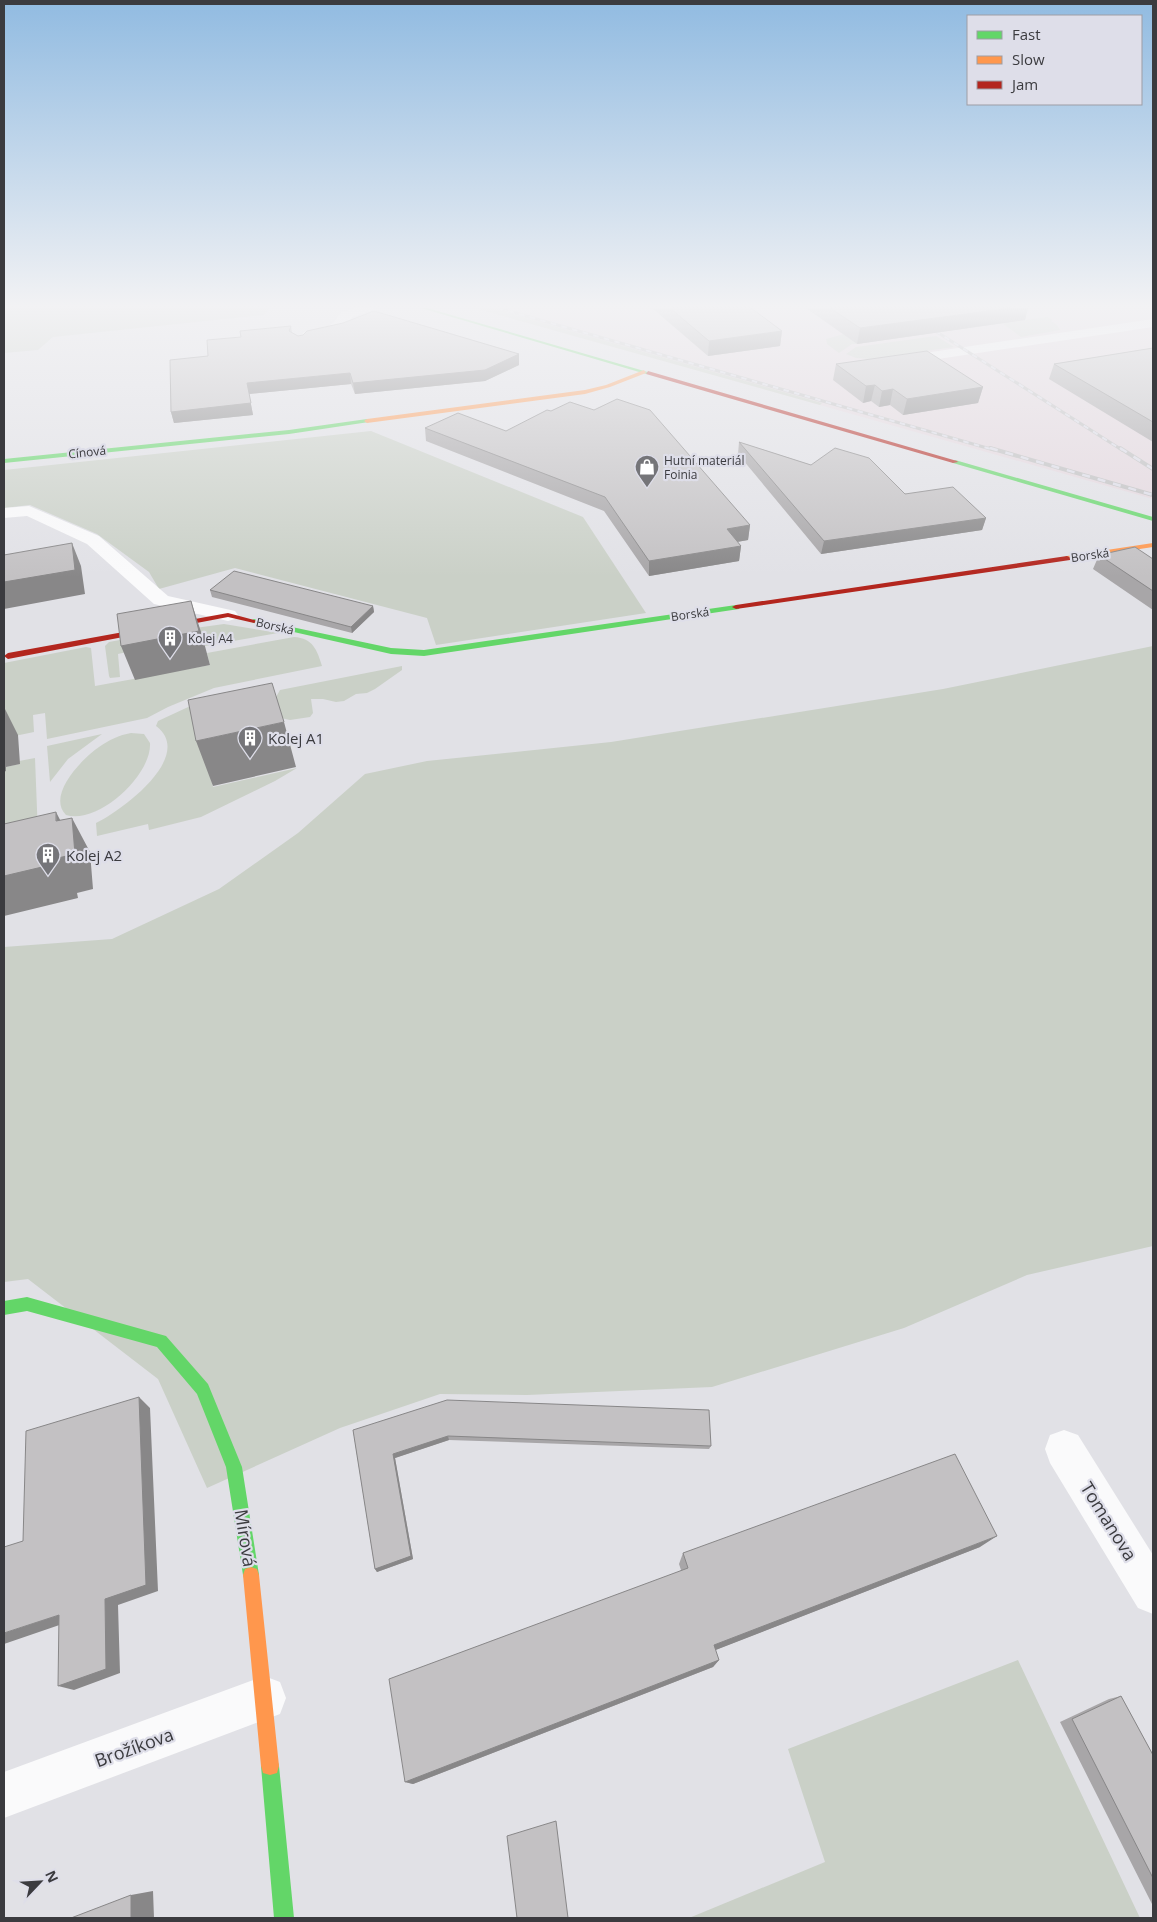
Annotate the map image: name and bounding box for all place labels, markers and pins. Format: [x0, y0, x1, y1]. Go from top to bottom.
place label: Hutní materiál Foinia [664, 452, 744, 483]
shop icon: Hutní materiál Foinia [634, 454, 660, 488]
building icon: Kolej A4 [157, 625, 183, 659]
place label: Kolej A4 [188, 630, 233, 647]
building icon: Kolej A1 [237, 725, 263, 759]
place label: Kolej A1 [268, 728, 324, 748]
building icon: Kolej A2 [35, 842, 61, 876]
place label: Kolej A2 [66, 845, 122, 865]

